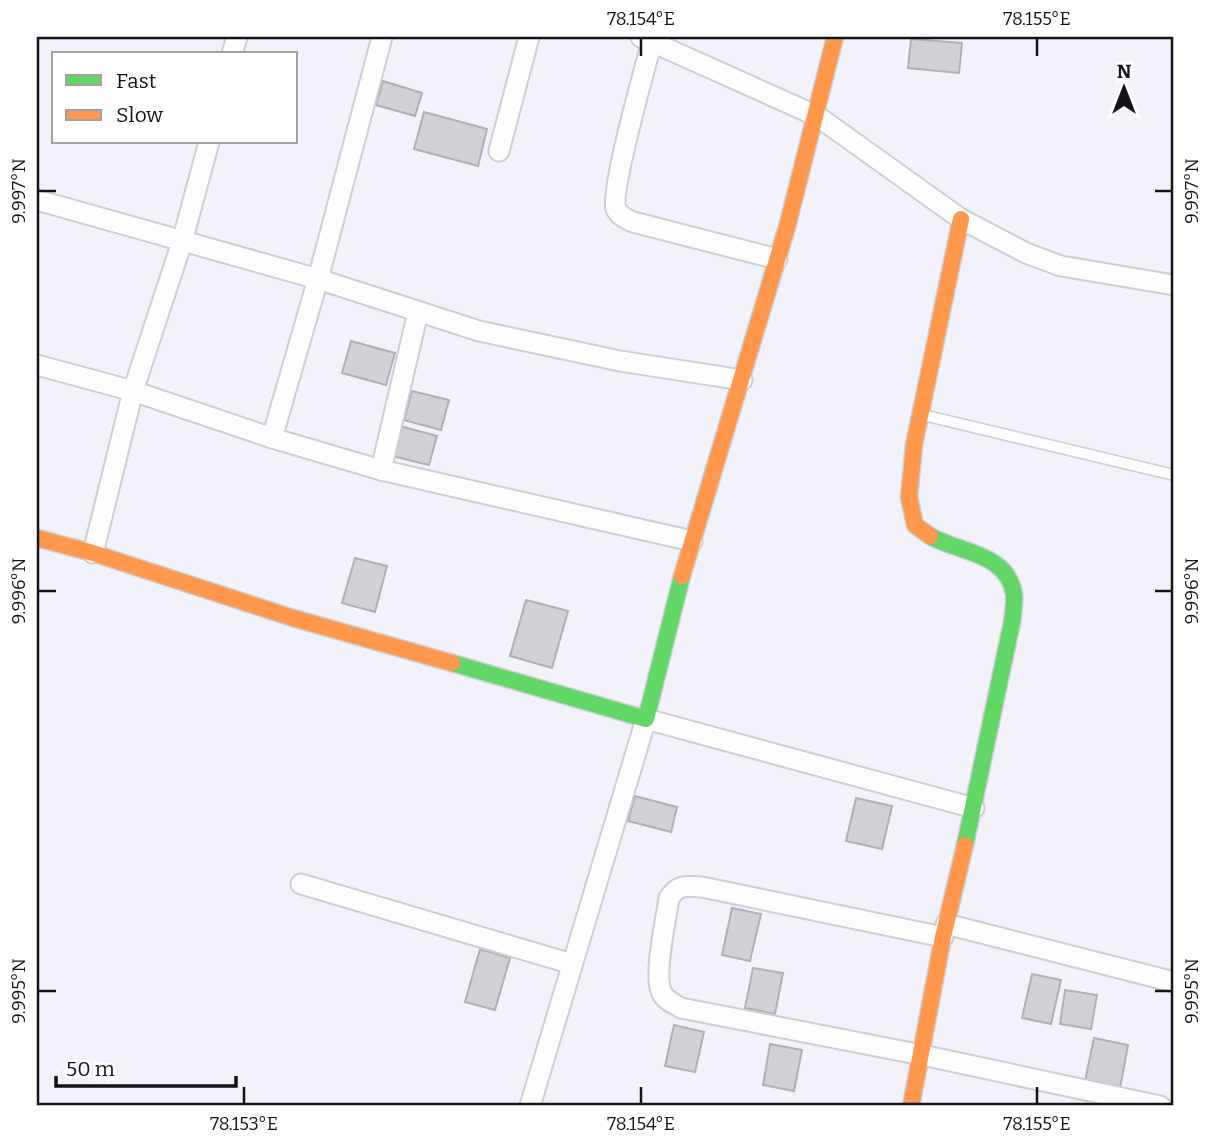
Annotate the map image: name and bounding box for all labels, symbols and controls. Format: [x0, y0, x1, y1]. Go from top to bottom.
text: 78.154°E [607, 8, 675, 30]
text: 78.155°E [1003, 8, 1071, 30]
legend [52, 52, 298, 144]
north arrow [1088, 52, 1158, 122]
text: N [1117, 60, 1132, 83]
text: Fast [116, 68, 157, 94]
text: Slow [116, 102, 163, 128]
text: 9.997°N [8, 158, 30, 224]
text: 9.997°N [1181, 158, 1203, 224]
text: 9.996°N [8, 558, 30, 624]
text: 9.996°N [1181, 558, 1203, 624]
text: 9.995°N [8, 958, 30, 1024]
text: 9.995°N [1181, 958, 1203, 1024]
scale bar [56, 1045, 236, 1089]
text: 50 m [66, 1056, 115, 1082]
text: 78.153°E [210, 1113, 278, 1135]
text: 78.154°E [607, 1113, 675, 1135]
text: 78.155°E [1003, 1113, 1071, 1135]

